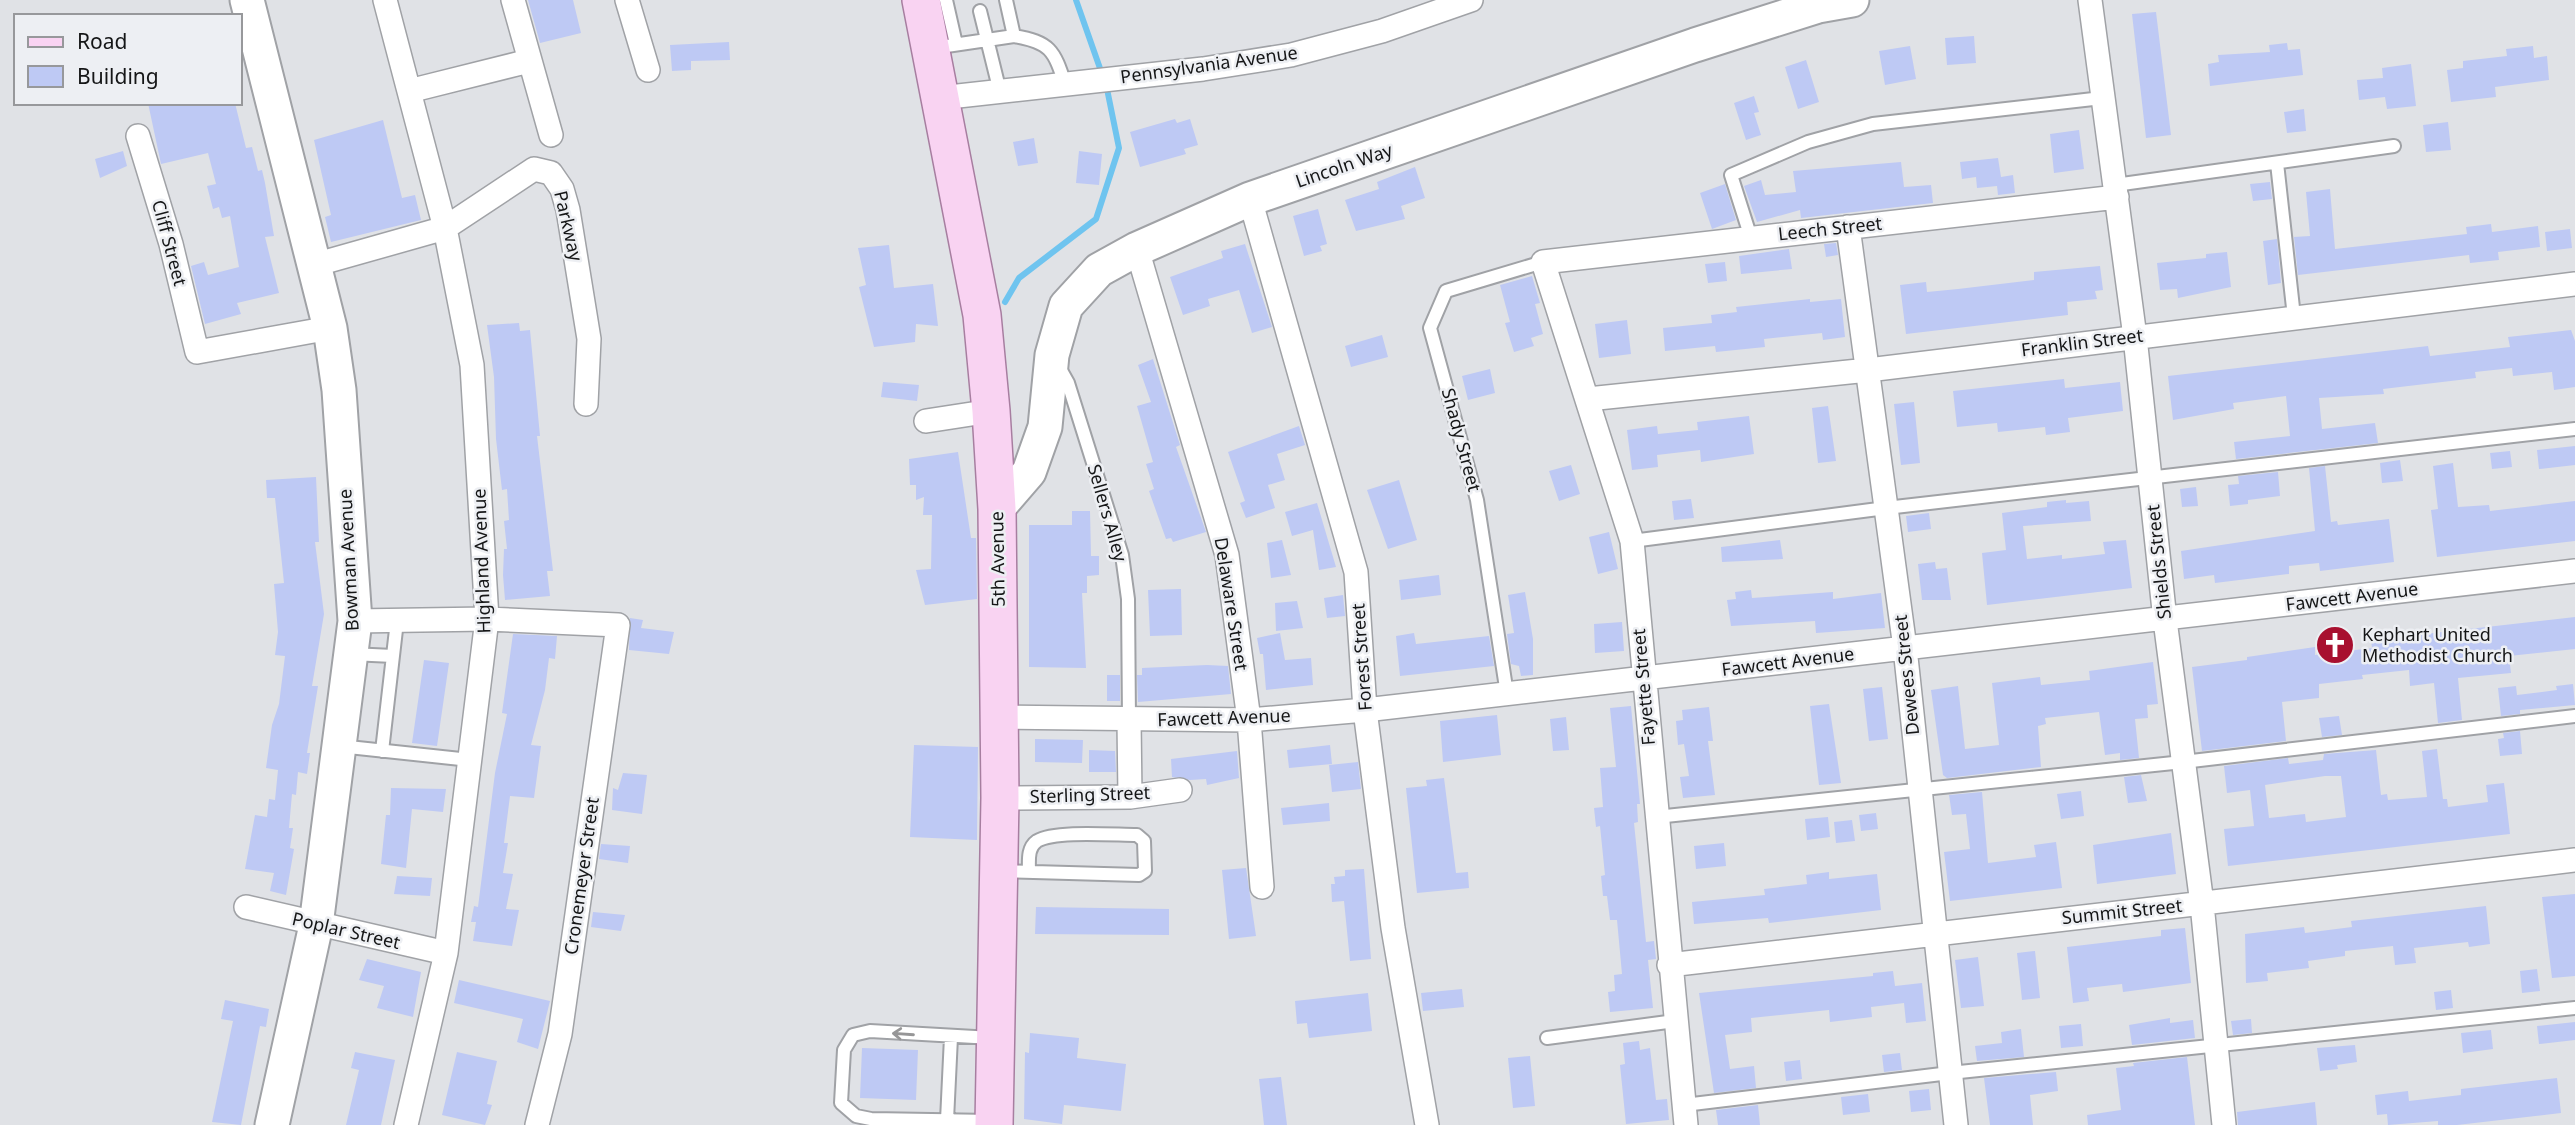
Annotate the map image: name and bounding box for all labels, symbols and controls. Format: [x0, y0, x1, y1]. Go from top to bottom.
legend [14, 14, 242, 105]
text: Road [77, 27, 127, 55]
street label: Pennsylvania Avenue [1119, 40, 1299, 88]
text: Building [77, 62, 159, 90]
street label: Lincoln Way [1292, 137, 1396, 193]
street label: Parkway [549, 188, 589, 264]
street label: Cliff Street [147, 197, 193, 289]
street label: Leech Street [1777, 211, 1884, 245]
street label: Franklin Street [2020, 323, 2145, 361]
street label: Shady Street [1437, 385, 1487, 495]
street label: Sellers Alley [1083, 461, 1133, 565]
street label: Bowman Avenue [332, 488, 364, 632]
street label: Highland Avenue [466, 488, 496, 634]
street label: Shields Street [2140, 503, 2176, 621]
street label: 5th Avenue [984, 511, 1010, 607]
street label: Delaware Street [1210, 536, 1254, 673]
street label: Fawcett Avenue [2284, 576, 2419, 616]
street label: Forest Street [1345, 602, 1377, 712]
street label: Dewees Street [1888, 613, 1924, 737]
place label: Kephart United Methodist Church [2362, 622, 2513, 667]
church icon: Kephart United Methodist Church [2314, 624, 2356, 666]
street label: Fayette Street [1626, 627, 1660, 746]
street label: Fawcett Avenue [1720, 641, 1855, 681]
street label: Fawcett Avenue [1157, 703, 1291, 731]
street label: Sterling Street [1029, 780, 1151, 808]
street label: Cronemeyer Street [558, 795, 604, 956]
street label: Summit Street [2061, 893, 2184, 929]
street label: Poplar Street [290, 906, 403, 954]
one-way arrow [892, 1027, 915, 1040]

